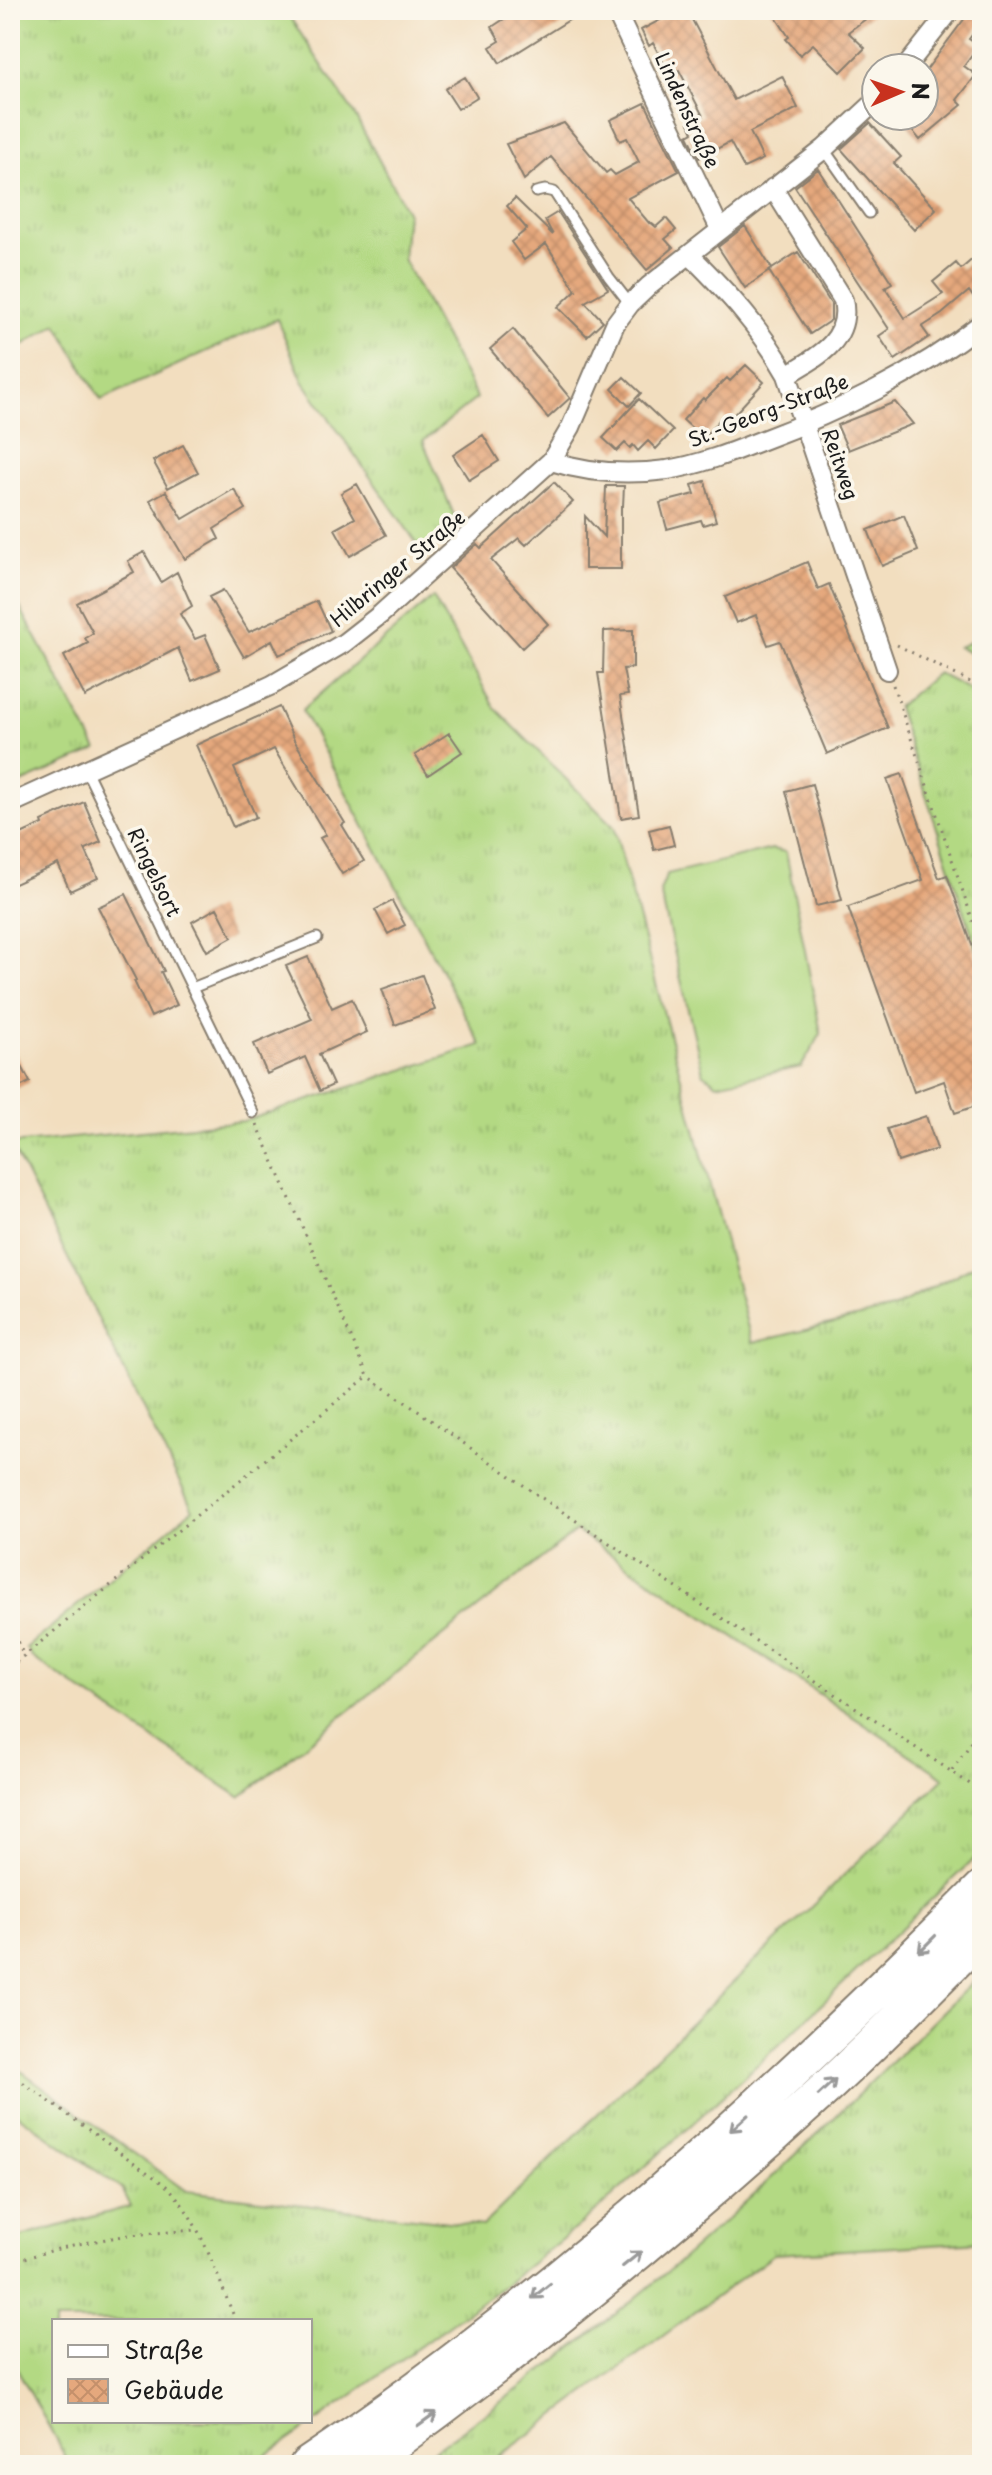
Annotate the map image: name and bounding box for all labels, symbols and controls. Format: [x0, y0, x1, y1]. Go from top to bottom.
street label: Lindenstraße [648, 47, 728, 173]
north arrow [860, 52, 940, 132]
text: N [905, 82, 938, 101]
street label: St.-Georg-Straße [684, 366, 852, 454]
street label: Reitweg [815, 424, 867, 504]
street label: Hilbringer Straße [323, 502, 471, 634]
street label: Ringelsort [120, 822, 190, 922]
one-way arrow [917, 1934, 937, 1953]
one-way arrow [816, 2078, 836, 2097]
one-way arrow [729, 2113, 749, 2131]
one-way arrow [621, 2250, 641, 2268]
one-way arrow [531, 2282, 551, 2300]
legend [52, 2319, 312, 2423]
text: Straße [124, 2331, 203, 2367]
text: Gebäude [124, 2371, 224, 2407]
one-way arrow [416, 2411, 437, 2428]

